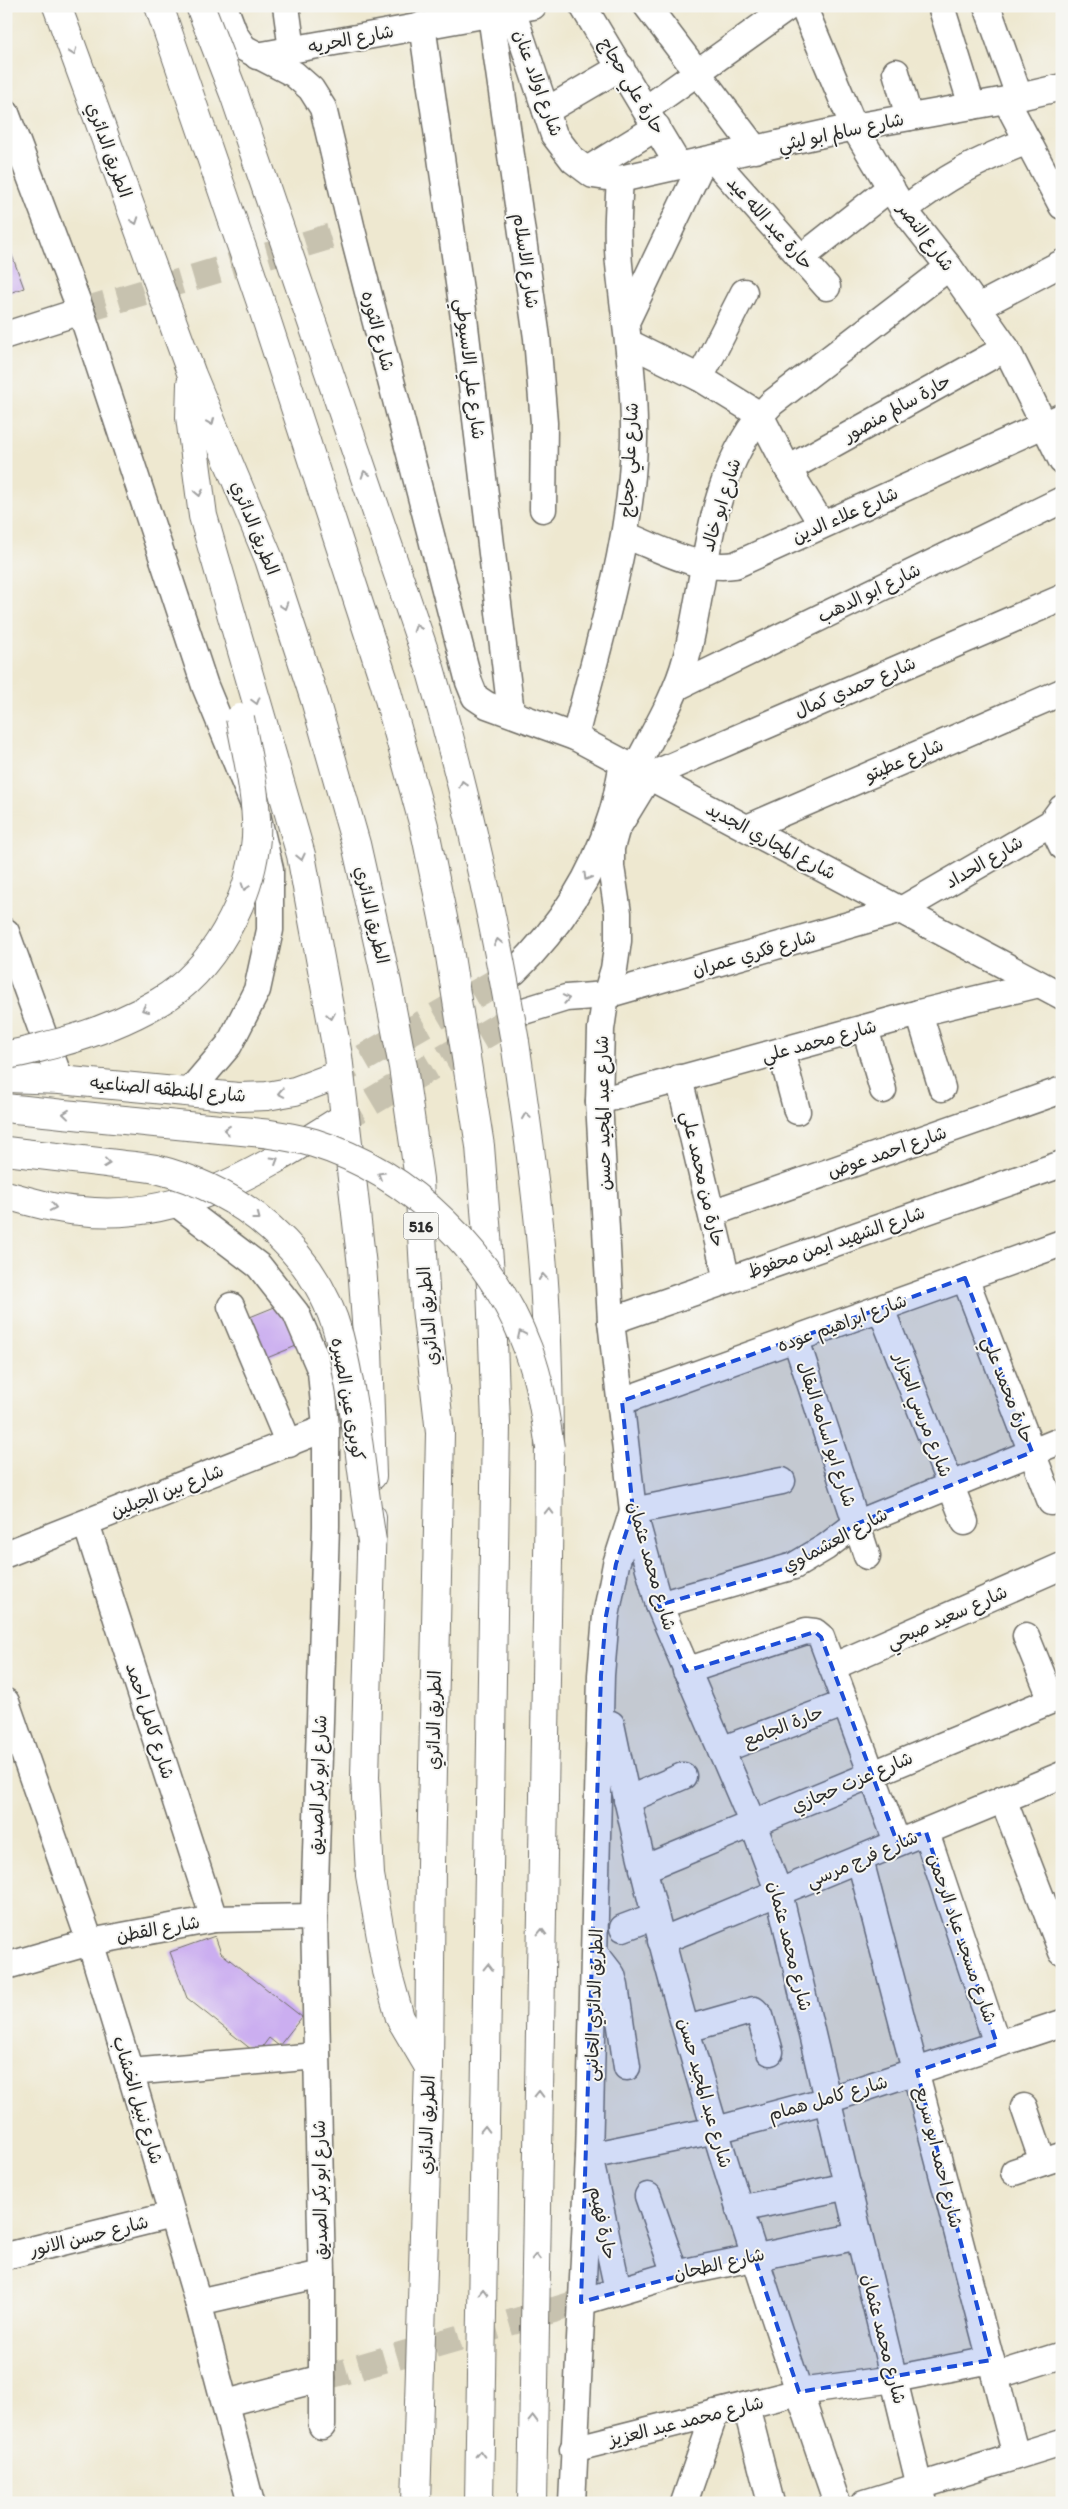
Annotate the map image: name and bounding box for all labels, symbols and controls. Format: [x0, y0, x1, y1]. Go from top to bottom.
street label: شارع الحريه [306, 20, 396, 59]
street label: شارع اولاد عنان [508, 27, 567, 140]
street label: حارة علي حجاج [590, 34, 670, 141]
one-way arrow [67, 47, 77, 56]
street label: الطريق الدائري [80, 99, 136, 201]
street label: شارع سالم ابو ليثي [776, 108, 907, 161]
street label: حارة عبد الله عيد [722, 172, 818, 274]
street label: شارع النصر [891, 197, 959, 276]
street label: شارع الاسلام [505, 212, 544, 311]
one-way arrow [129, 216, 139, 225]
street label: شارع الثوره [356, 288, 399, 374]
street label: شارع علي الاسيوطي [445, 297, 490, 441]
street label: حارة سالم منصور [838, 370, 956, 450]
street label: شارع علي حجاج [615, 402, 648, 518]
one-way arrow [205, 417, 216, 426]
street label: شارع ابو خالد [696, 456, 747, 555]
one-way arrow [361, 470, 371, 478]
street label: الطريق الدائري [224, 478, 284, 579]
street label: شارع علاء الدين [789, 482, 902, 549]
one-way arrow [194, 489, 204, 498]
street label: شارع ابو الدهب [814, 559, 925, 628]
one-way arrow [278, 601, 288, 609]
one-way arrow [413, 624, 423, 632]
street label: شارع حمدي كمال [791, 652, 920, 724]
one-way arrow [250, 696, 260, 704]
street label: شارع عطيتو [860, 734, 947, 788]
one-way arrow [458, 779, 469, 788]
street label: شارع المجاري الجديد [701, 797, 840, 886]
street label: شارع الحداد [941, 831, 1027, 894]
one-way arrow [295, 852, 306, 861]
street label: الطريق الدائري [348, 864, 394, 967]
one-way arrow [583, 871, 593, 880]
one-way arrow [241, 883, 251, 891]
street label: شارع فكري عمران [690, 925, 819, 983]
one-way arrow [493, 938, 503, 947]
one-way arrow [561, 994, 570, 1004]
one-way arrow [141, 1002, 150, 1013]
one-way arrow [326, 1012, 336, 1021]
street label: شارع محمد علي [759, 1015, 880, 1072]
street label: شارع عبد المجيد حسن [591, 1035, 616, 1191]
street label: شارع المنطقه الصناعيه [89, 1071, 247, 1108]
one-way arrow [276, 1088, 285, 1098]
one-way arrow [61, 1109, 69, 1120]
street label: حارة من محمد علي [672, 1109, 729, 1250]
one-way arrow [521, 1111, 532, 1119]
street label: شارع احمد عوض [824, 1121, 950, 1184]
one-way arrow [223, 1125, 231, 1136]
one-way arrow [103, 1157, 111, 1168]
one-way arrow [270, 1157, 279, 1167]
one-way arrow [378, 1171, 387, 1181]
one-way arrow [49, 1201, 58, 1212]
street label: شارع الشهيد ايمن محفوظ [744, 1201, 928, 1284]
one-way arrow [251, 1211, 261, 1220]
road number: 516 [404, 1212, 438, 1240]
street label: الطريق الدائري [413, 1265, 445, 1367]
one-way arrow [538, 1273, 549, 1281]
street label: شارع ابراهيم عوده [774, 1289, 911, 1359]
one-way arrow [516, 1330, 527, 1339]
street label: حارة محمد علي [973, 1334, 1038, 1448]
street label: كوبرى عين الصيره [325, 1336, 370, 1463]
street label: شارع مرسي الجزار [884, 1348, 957, 1482]
street label: شارع ابو اسامه البقال [792, 1358, 861, 1510]
street label: شارع بين الجبلين [107, 1459, 227, 1524]
street label: شارع محمد عثمان [622, 1499, 681, 1633]
street label: شارع العشماوي [779, 1503, 892, 1579]
one-way arrow [543, 1507, 554, 1515]
street label: شارع سعيد صبحي [883, 1581, 1013, 1658]
street label: شارع كامل احمد [120, 1660, 179, 1782]
street label: الطريق الدائري [422, 1670, 448, 1770]
street label: حارة الجامع [740, 1701, 827, 1753]
street label: شارع ابو بكر الصديق [305, 1714, 332, 1856]
street label: شارع عزت حجازي [788, 1747, 917, 1819]
street label: شارع فرج مرسي [803, 1826, 923, 1897]
street label: شارع مسجد عباد الرحمن [922, 1851, 1001, 2026]
street label: شارع محمد عثمان [762, 1879, 817, 2014]
street label: شارع القطن [114, 1911, 202, 1948]
one-way arrow [536, 1927, 547, 1935]
street label: الطريق الدائري الجانبى [580, 1928, 610, 2082]
one-way arrow [483, 1962, 493, 1970]
street label: شارع عبد المجيد حسن [672, 2015, 737, 2171]
street label: شارع نبيل الخشاب [107, 2033, 168, 2167]
street label: شارع كامل همام [766, 2070, 891, 2128]
street label: الطريق الدائري [414, 2075, 442, 2175]
street label: شارع احمد ابو سريع [909, 2084, 967, 2231]
one-way arrow [534, 2090, 544, 2098]
street label: شارع ابو بكر الصديق [308, 2120, 333, 2260]
one-way arrow [480, 2125, 490, 2132]
street label: حارة فهيم [582, 2184, 621, 2262]
street label: شارع حسن الانور [26, 2211, 151, 2263]
street label: شارع الطحان [671, 2243, 767, 2286]
one-way arrow [531, 2252, 541, 2260]
street label: شارع محمد عثمان [856, 2272, 911, 2407]
one-way arrow [477, 2287, 488, 2295]
street label: شارع محمد عبد العزيز [604, 2391, 766, 2452]
one-way arrow [528, 2415, 538, 2422]
one-way arrow [475, 2450, 485, 2458]

